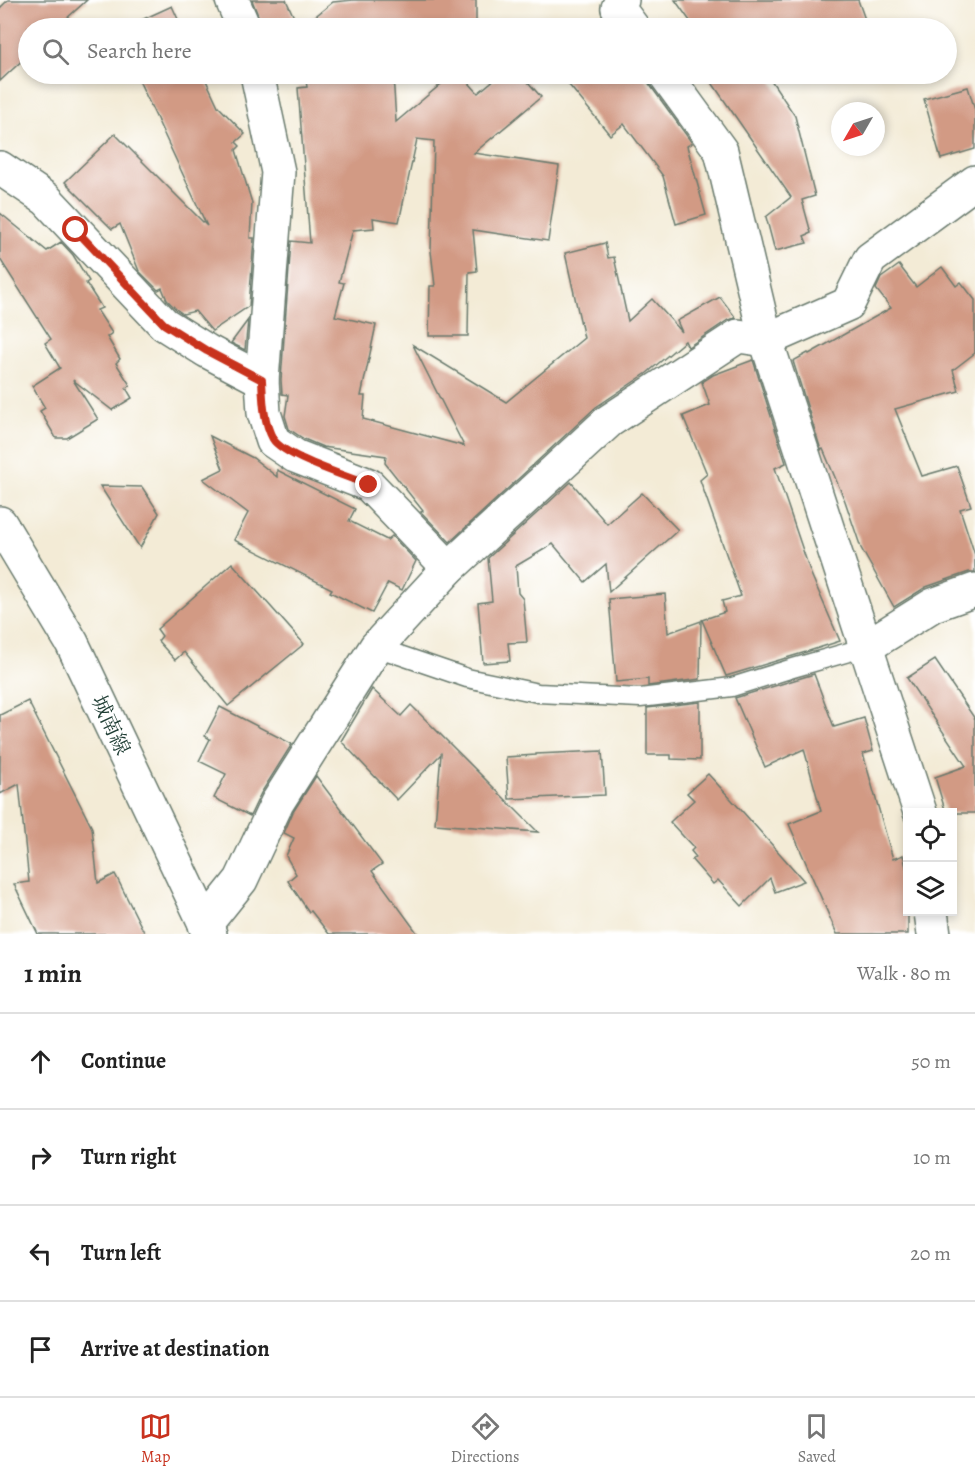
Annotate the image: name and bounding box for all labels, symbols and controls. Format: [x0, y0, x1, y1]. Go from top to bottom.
search box [18, 18, 957, 84]
icon: search [39, 35, 72, 68]
text: Search here [87, 36, 192, 66]
north arrow [831, 102, 885, 156]
route start [62, 216, 88, 242]
route end [355, 471, 381, 497]
street label: 城南線 [85, 691, 137, 759]
map controls [903, 808, 957, 916]
button: locate [903, 808, 957, 862]
button: layers [903, 862, 957, 916]
text: 1 min [24, 956, 82, 991]
text: Walk · 80 m [857, 960, 951, 987]
icon: ahead [24, 1045, 57, 1078]
text: Continue [81, 1046, 166, 1076]
text: 50 m [911, 1048, 951, 1075]
icon: right [24, 1141, 57, 1174]
text: Turn right [81, 1142, 177, 1172]
text: 10 m [913, 1144, 951, 1171]
icon: left [24, 1237, 57, 1270]
text: Turn left [81, 1238, 161, 1268]
text: 20 m [910, 1240, 951, 1267]
icon: arrive [24, 1333, 57, 1366]
text: Arrive at destination [81, 1334, 270, 1364]
tab: Map [139, 1410, 172, 1468]
tab: Directions [451, 1410, 519, 1468]
tab: Saved [798, 1410, 836, 1468]

